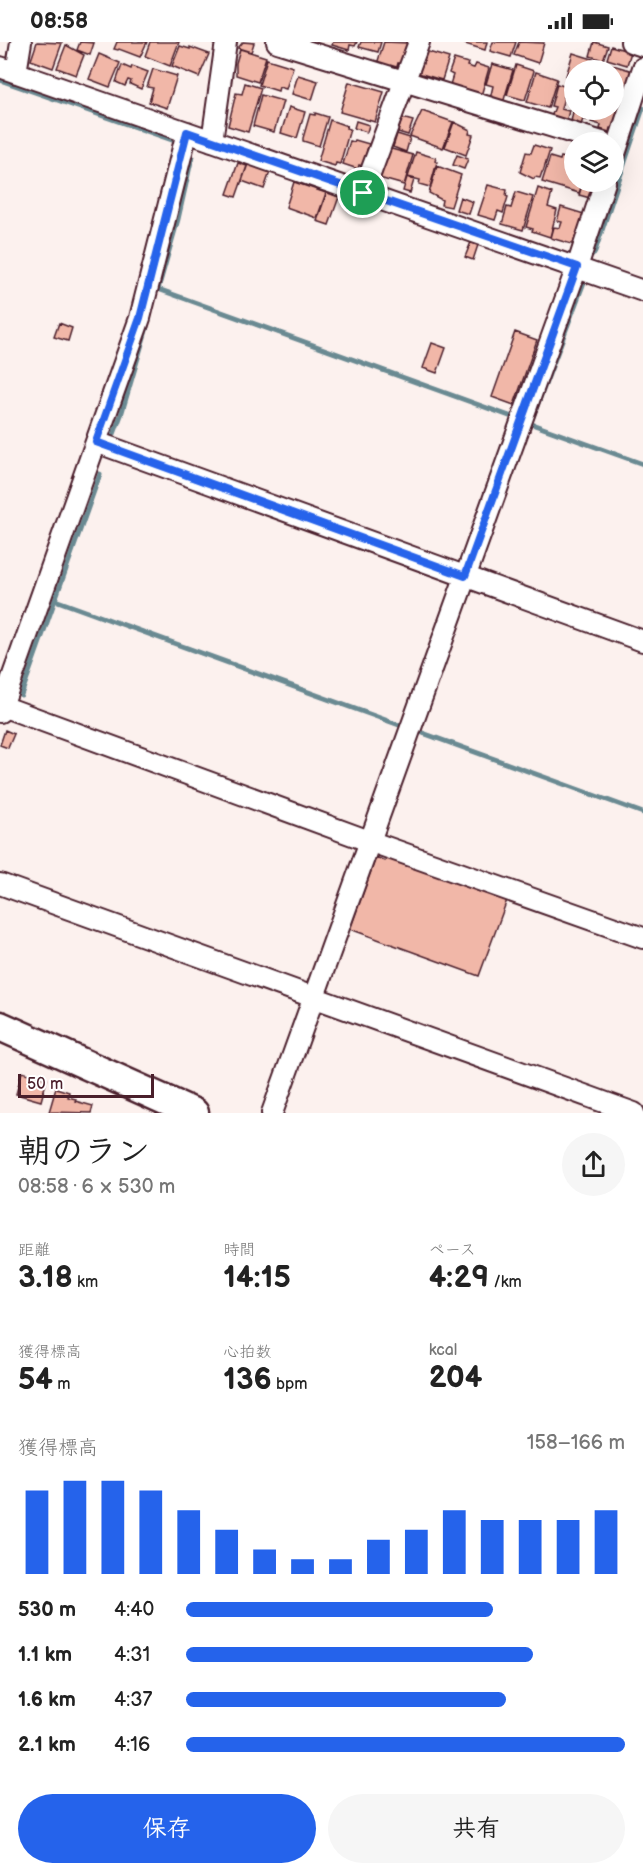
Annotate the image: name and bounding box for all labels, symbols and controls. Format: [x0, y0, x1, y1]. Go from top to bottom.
text: 08:58 [30, 8, 88, 35]
map controls [564, 60, 624, 192]
button: locate [564, 60, 624, 120]
button: layers [564, 132, 624, 192]
pin [337, 167, 388, 218]
icon: arrive [346, 176, 379, 209]
scale bar [18, 1071, 154, 1098]
text: 50 m [27, 1075, 63, 1094]
text: 朝のラン [18, 1132, 150, 1172]
button: share [562, 1133, 625, 1196]
text: 08:58 · 6 × 530 m [18, 1175, 175, 1199]
text: 距離 [18, 1241, 50, 1260]
text: 時間 [223, 1241, 255, 1260]
text: ペース [429, 1241, 476, 1260]
text: 3.18 [18, 1260, 73, 1296]
text: 14:15 [223, 1260, 291, 1296]
text: 4:29 [429, 1260, 489, 1296]
text: km [73, 1273, 98, 1292]
text: /km [489, 1273, 522, 1292]
text: kcal [429, 1341, 457, 1360]
text: 獲得標高 [18, 1343, 82, 1362]
text: 心拍数 [223, 1343, 271, 1362]
text: 204 [429, 1360, 482, 1396]
text: 54 [18, 1362, 53, 1398]
text: 136 [223, 1362, 272, 1398]
text: m [53, 1375, 71, 1394]
text: bpm [272, 1375, 308, 1394]
text: 158–166 m [527, 1431, 625, 1455]
text: 獲得標高 [18, 1436, 98, 1460]
text: 530 m [18, 1598, 76, 1622]
text: 4:40 [114, 1598, 154, 1622]
text: 1.1 km [18, 1643, 72, 1667]
text: 4:31 [114, 1643, 150, 1667]
text: 1.6 km [18, 1688, 76, 1712]
text: 4:37 [114, 1688, 152, 1712]
text: 2.1 km [18, 1733, 76, 1757]
text: 4:16 [114, 1733, 150, 1757]
button: 保存 [18, 1794, 316, 1863]
button: 共有 [328, 1794, 625, 1863]

